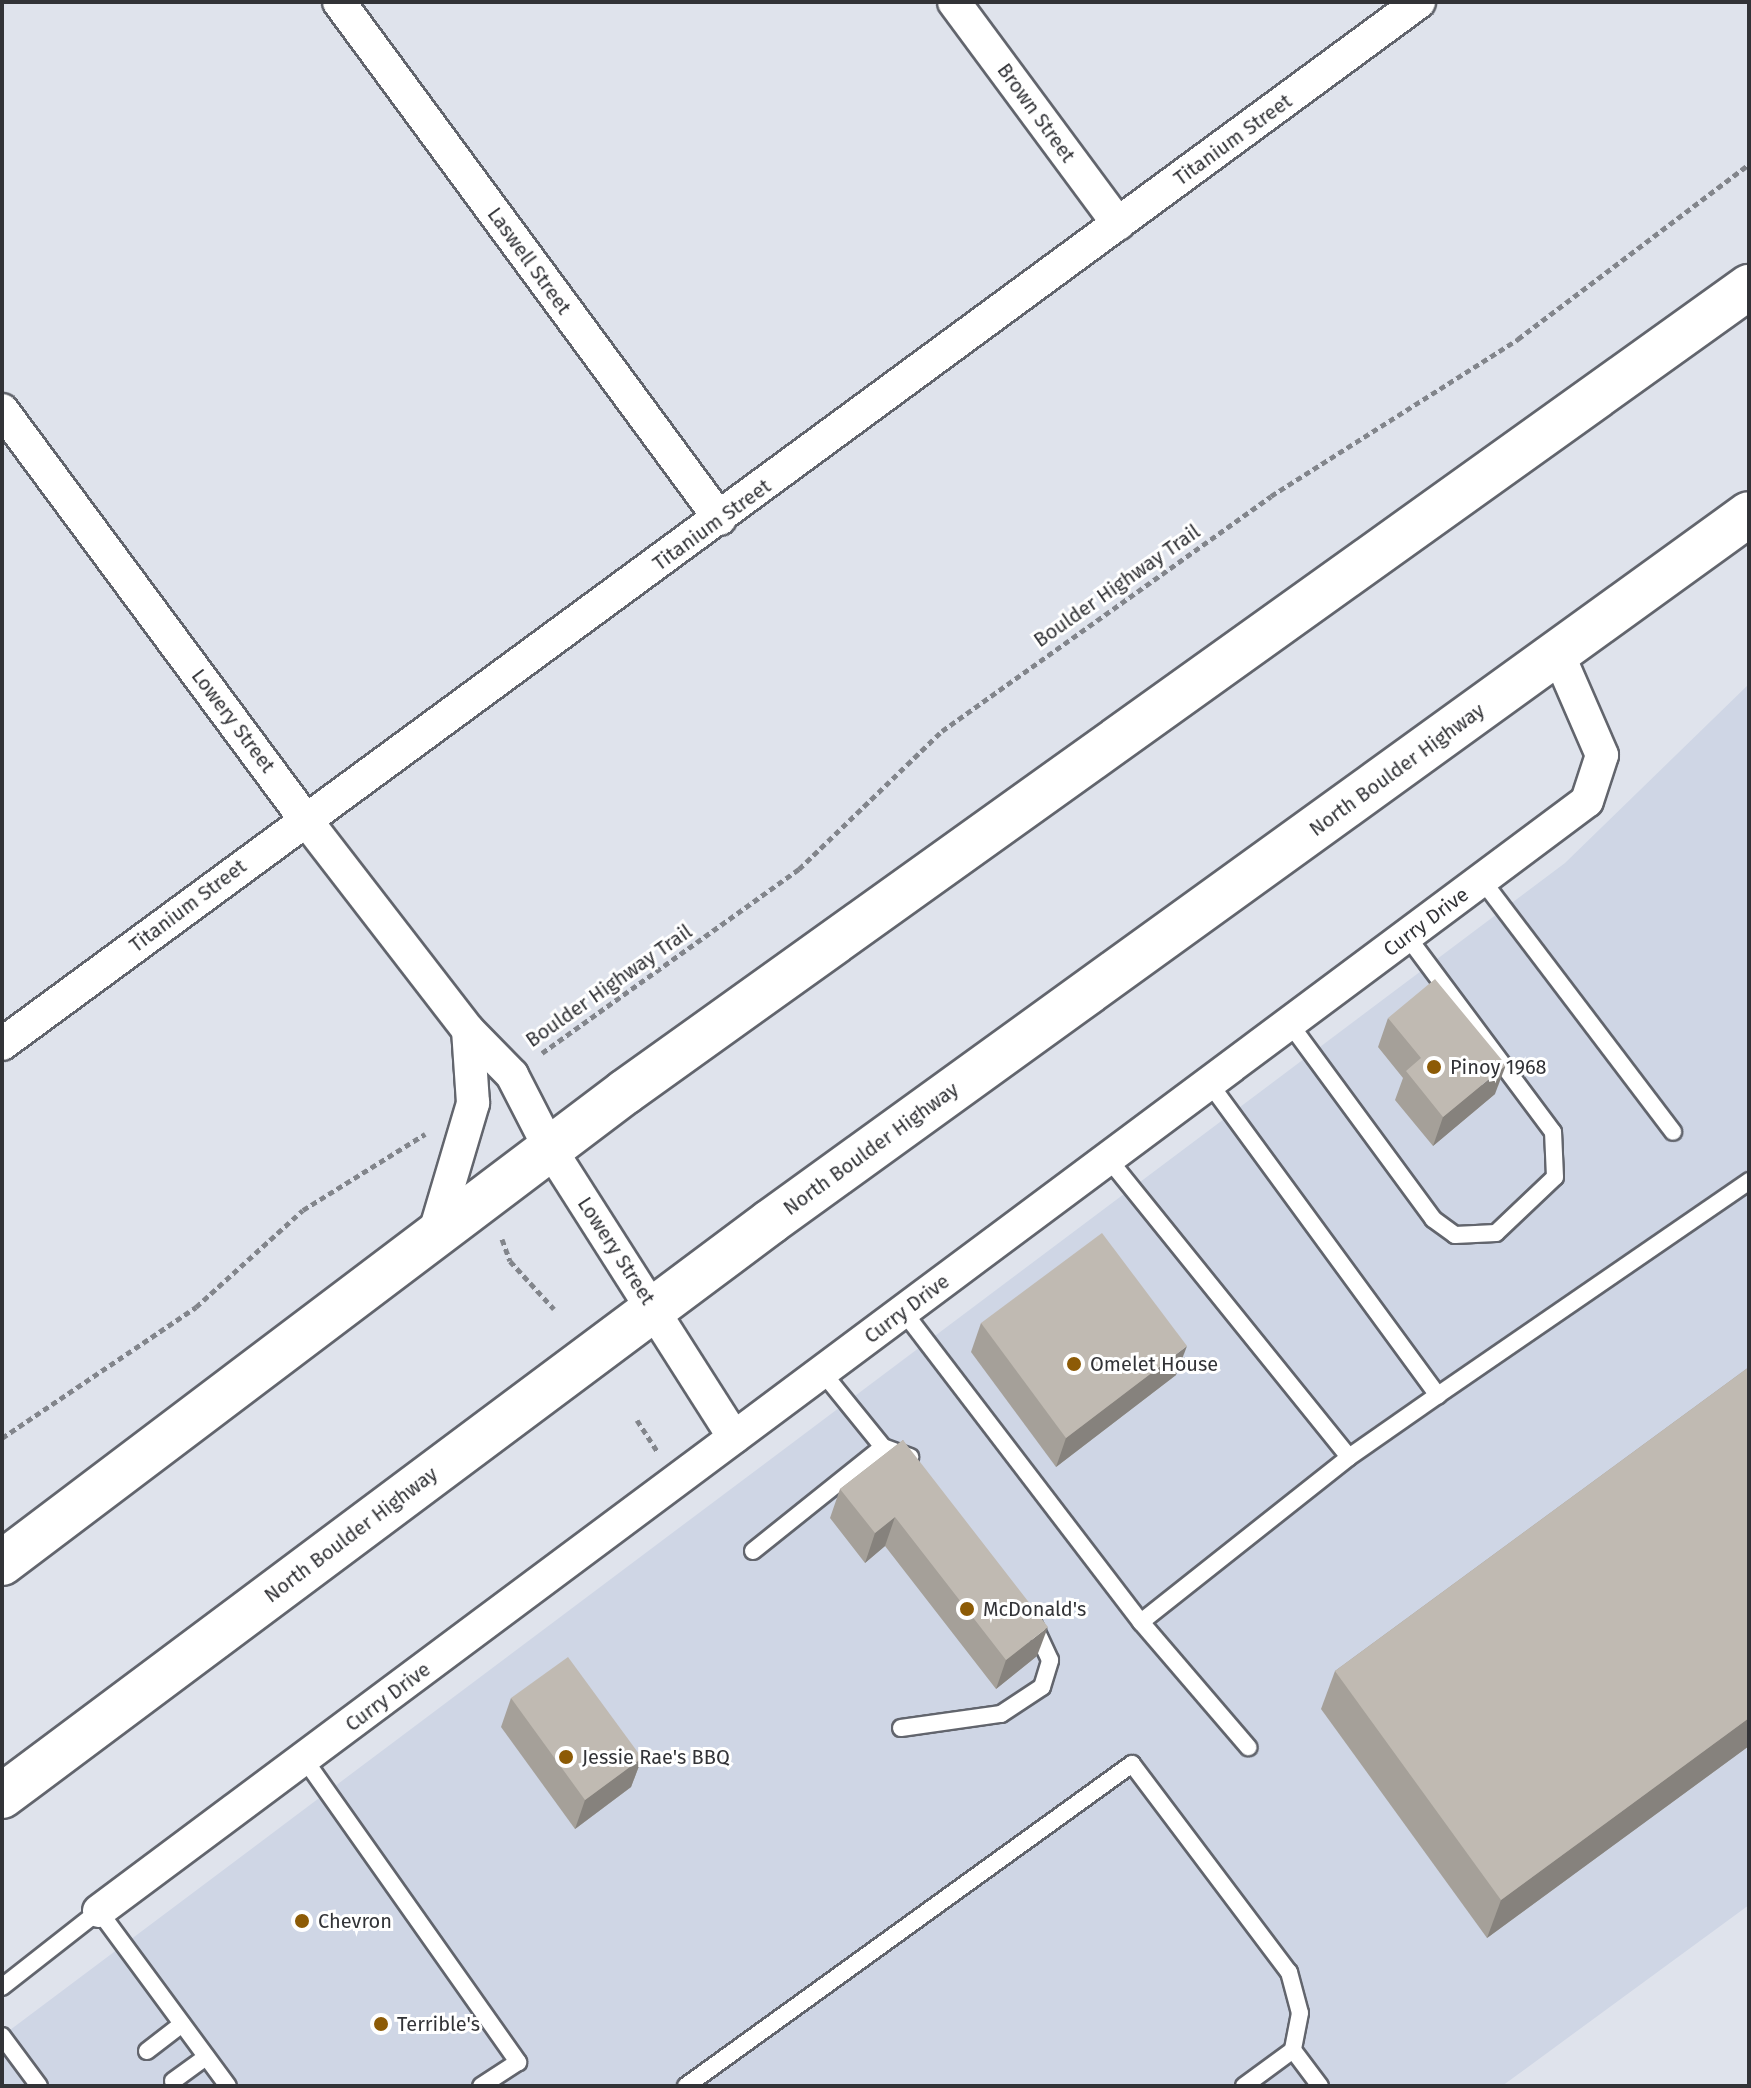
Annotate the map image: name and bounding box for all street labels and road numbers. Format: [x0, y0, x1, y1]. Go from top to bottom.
street label: Brown Street [992, 59, 1080, 167]
street label: Titanium Street [1169, 89, 1297, 191]
street label: Laswell Street [482, 203, 576, 319]
street label: Titanium Street [648, 474, 776, 576]
street label: Boulder Highway Trail [1029, 520, 1205, 652]
street label: Lowery Street [186, 664, 280, 778]
street label: North Boulder Highway [1305, 698, 1489, 842]
street label: Titanium Street [125, 854, 251, 958]
street label: Curry Drive [1379, 882, 1473, 962]
street label: Boulder Highway Trail [521, 920, 697, 1052]
street label: North Boulder Highway [779, 1077, 963, 1221]
street label: Lowery Street [572, 1193, 660, 1309]
street label: Curry Drive [860, 1269, 954, 1349]
street label: North Boulder Highway [260, 1462, 442, 1608]
street label: Curry Drive [341, 1657, 435, 1737]

